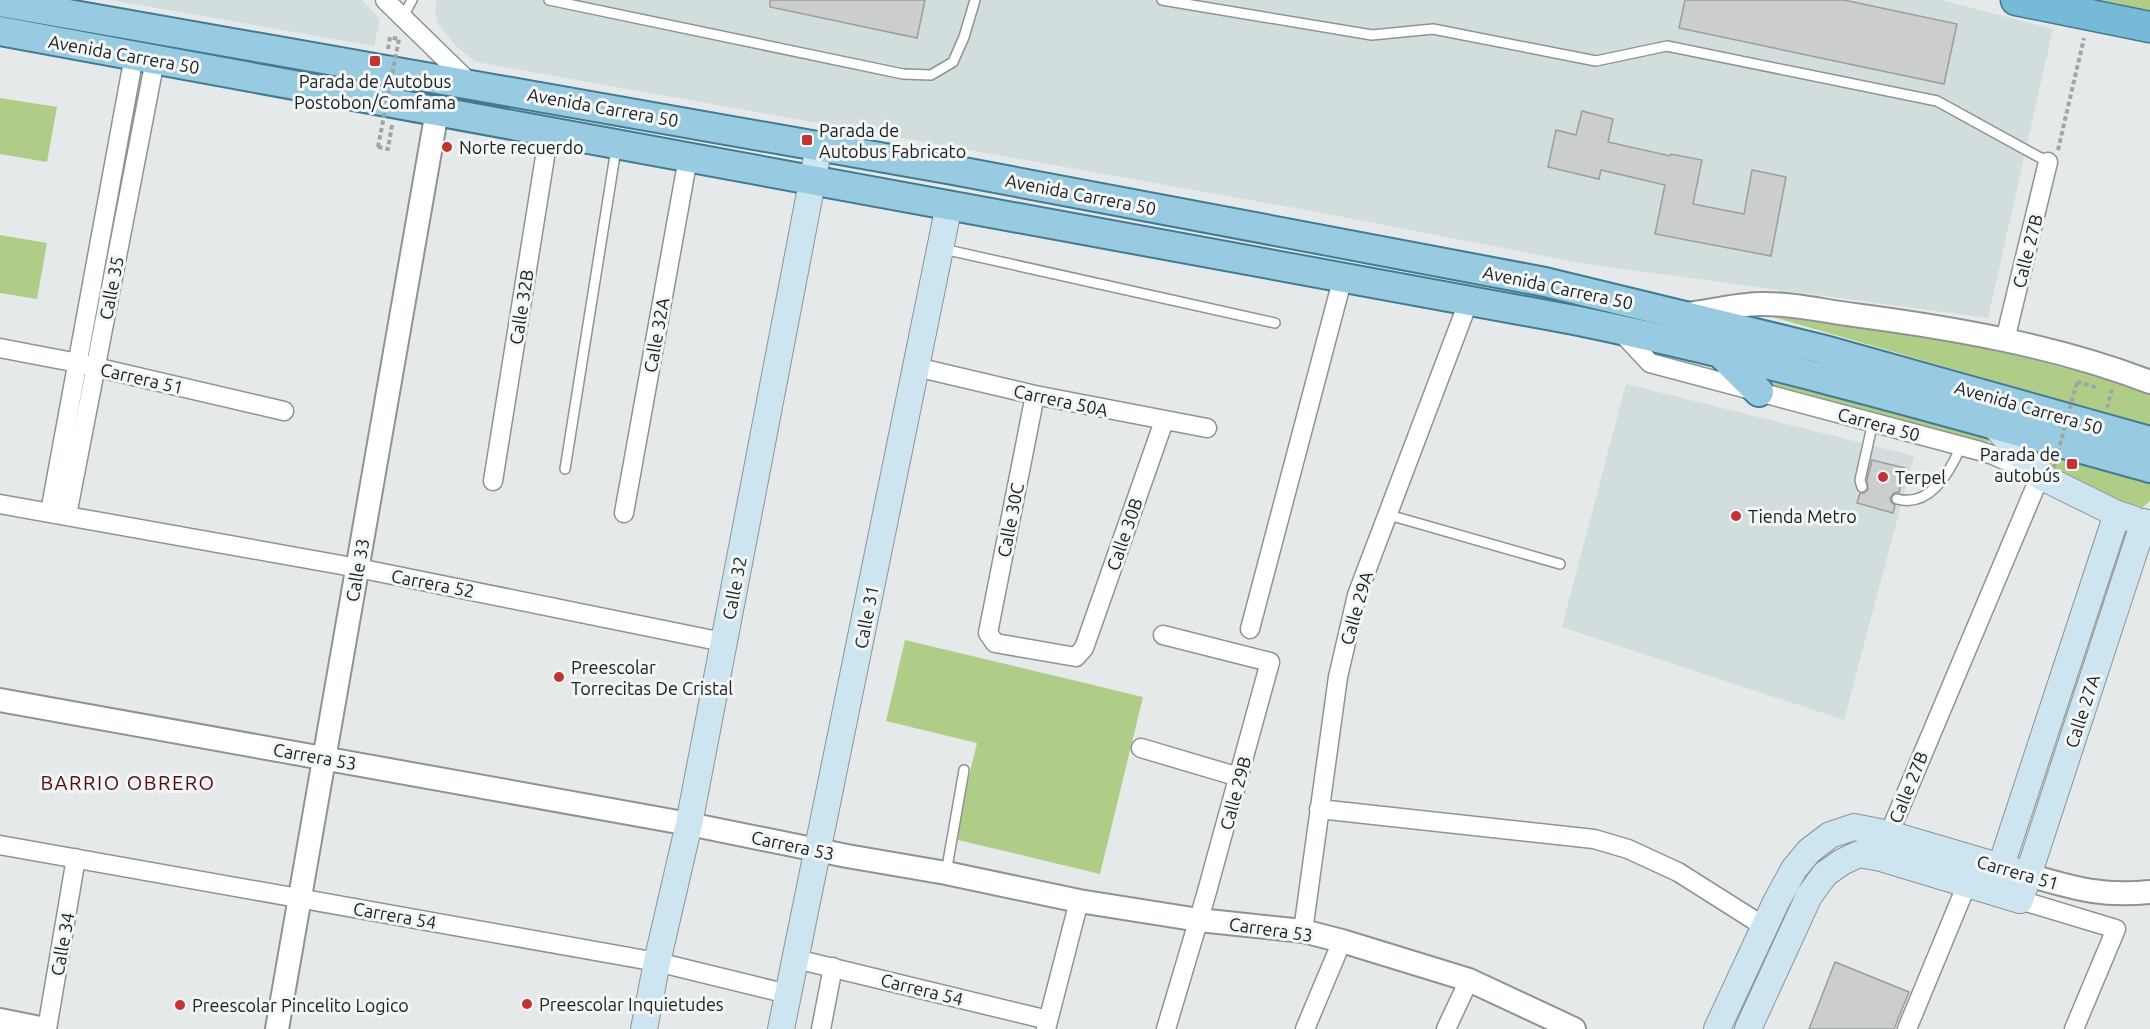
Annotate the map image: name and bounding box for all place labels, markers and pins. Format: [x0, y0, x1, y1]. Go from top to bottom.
marker: Parada de Autobus Postobon/Comfama [368, 54, 382, 68]
place label: Parada de Autobus Postobon/Comfama [294, 71, 456, 112]
place label: Parada de Autobus Fabricato [819, 120, 966, 161]
marker: Parada de Autobus Fabricato [800, 133, 814, 147]
place label: Norte recuerdo [459, 137, 584, 157]
marker: Norte recuerdo [440, 140, 454, 154]
place label: Parada de autobús [1980, 444, 2060, 485]
marker: Parada de autobús [2065, 457, 2079, 471]
place label: Terpel [1895, 467, 1946, 487]
marker: Terpel [1876, 470, 1890, 484]
place label: Tienda Metro [1748, 506, 1857, 526]
marker: Tienda Metro [1729, 509, 1743, 523]
place label: Preescolar Torrecitas De Cristal [571, 657, 733, 698]
marker: Preescolar Torrecitas De Cristal [552, 670, 566, 684]
place label: Preescolar Inquietudes [539, 994, 724, 1014]
place label: Preescolar Pincelito Logico [192, 995, 409, 1015]
marker: Preescolar Inquietudes [520, 997, 534, 1011]
marker: Preescolar Pincelito Logico [173, 998, 187, 1012]

